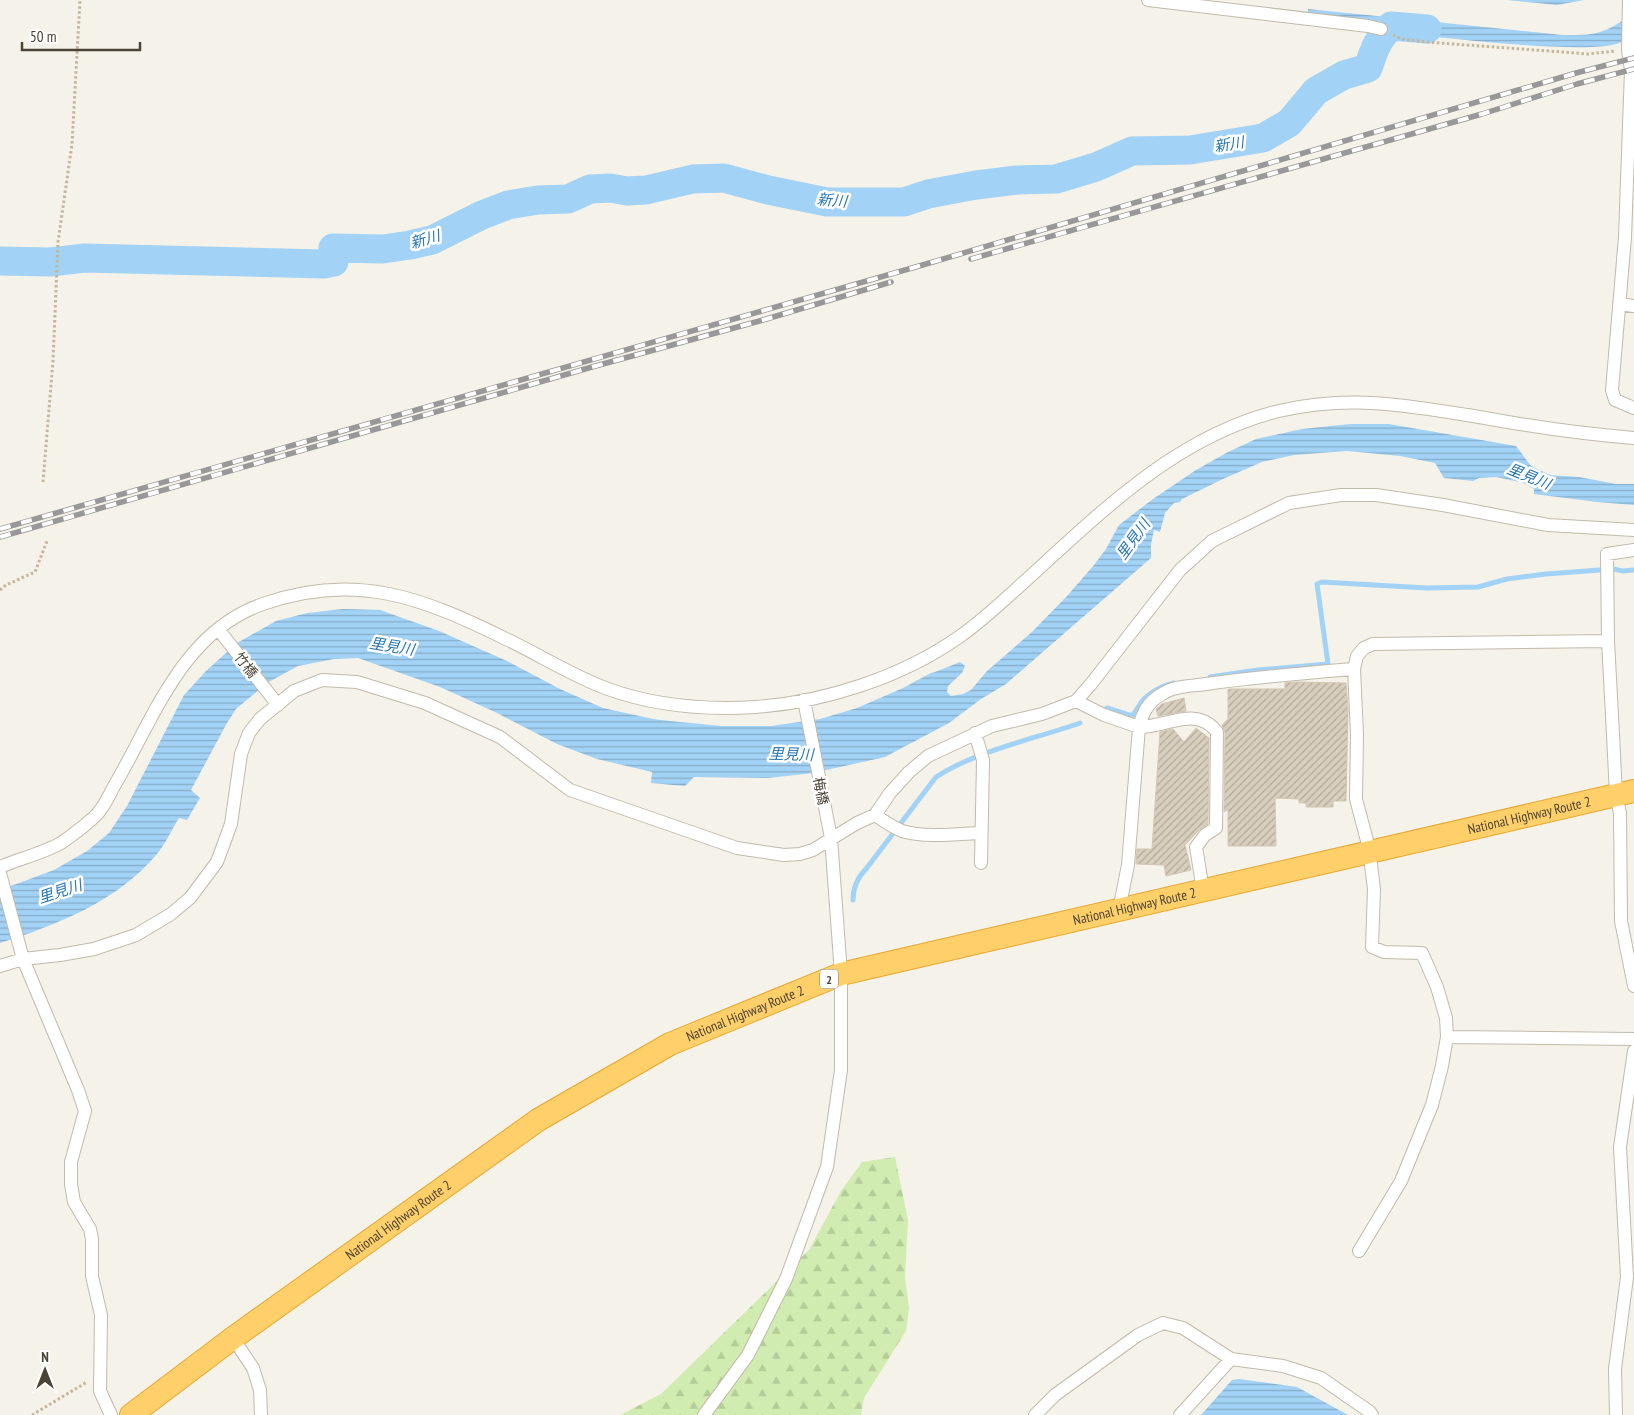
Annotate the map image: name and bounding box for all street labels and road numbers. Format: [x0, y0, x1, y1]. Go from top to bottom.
street label: 竹橋 [230, 648, 262, 682]
street label: 梅橋 [809, 775, 833, 807]
street label: National Highway Route 2 [1466, 792, 1592, 838]
street label: National Highway Route 2 [1071, 883, 1198, 929]
road number: 2 [820, 970, 838, 989]
street label: National Highway Route 2 [683, 981, 807, 1045]
street label: National Highway Route 2 [342, 1176, 455, 1264]

